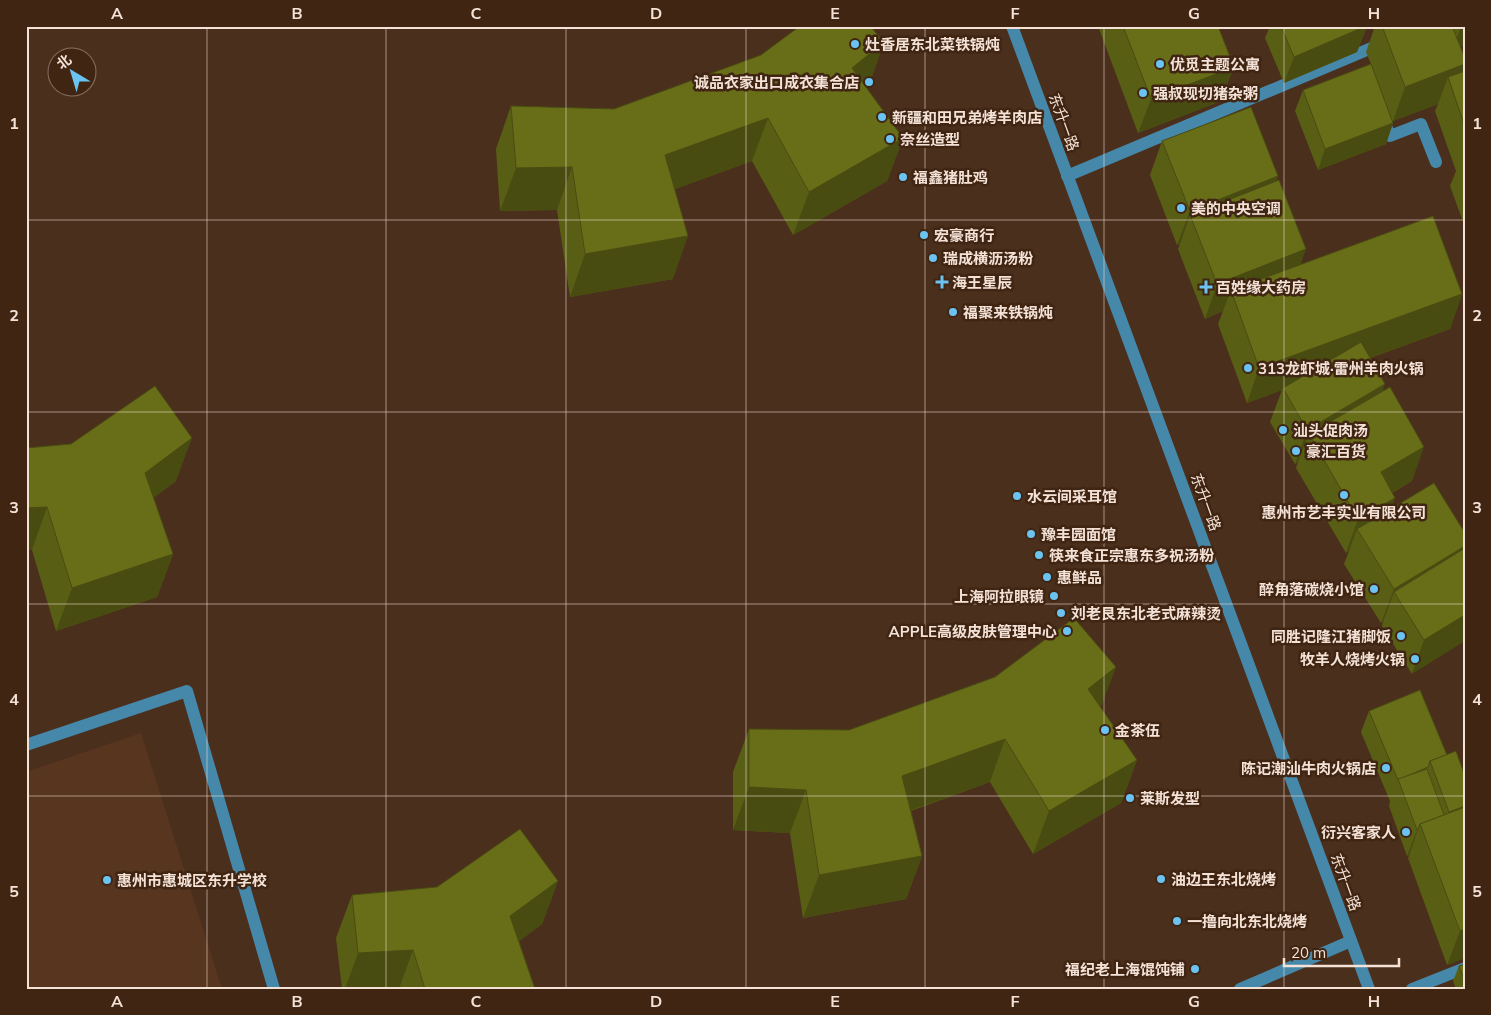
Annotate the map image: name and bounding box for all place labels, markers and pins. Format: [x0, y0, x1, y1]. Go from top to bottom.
place label: 灶香居东北菜铁锅炖 [865, 35, 1000, 54]
marker: 灶香居东北菜铁锅炖 [849, 38, 861, 50]
place label: 优觅主题公寓 [1170, 55, 1260, 74]
marker: 优觅主题公寓 [1154, 58, 1166, 70]
place label: 诚品衣家出口成衣集合店 [694, 73, 859, 92]
marker: 诚品衣家出口成衣集合店 [863, 76, 875, 88]
place label: 强叔现切猪杂粥 [1153, 84, 1258, 103]
marker: 强叔现切猪杂粥 [1137, 87, 1149, 99]
place label: 新疆和田兄弟烤羊肉店 [892, 108, 1042, 127]
marker: 新疆和田兄弟烤羊肉店 [876, 111, 888, 123]
place label: 奈丝造型 [900, 130, 960, 149]
marker: 奈丝造型 [884, 133, 896, 145]
place label: 福鑫猪肚鸡 [913, 168, 988, 187]
marker: 福鑫猪肚鸡 [897, 171, 909, 183]
place label: 美的中央空调 [1191, 199, 1281, 218]
marker: 美的中央空调 [1175, 202, 1187, 214]
place label: 宏豪商行 [934, 226, 994, 245]
marker: 宏豪商行 [918, 229, 930, 241]
place label: 瑞成横沥汤粉 [943, 249, 1034, 268]
marker: 瑞成横沥汤粉 [927, 252, 939, 264]
place label: 海王星辰 [952, 273, 1012, 292]
marker: 海王星辰 [936, 276, 948, 288]
place label: 百姓缘大药房 [1216, 278, 1306, 297]
marker: 百姓缘大药房 [1200, 281, 1212, 293]
place label: 福聚来铁锅炖 [963, 303, 1053, 322]
marker: 福聚来铁锅炖 [947, 306, 959, 318]
place label: 313龙虾城·雷州羊肉火锅 [1258, 359, 1424, 378]
marker: 313龙虾城·雷州羊肉火锅 [1242, 362, 1254, 374]
place label: 汕头促肉汤 [1293, 421, 1368, 440]
marker: 汕头促肉汤 [1277, 424, 1289, 436]
place label: 豪汇百货 [1306, 442, 1366, 461]
marker: 豪汇百货 [1290, 445, 1302, 457]
place label: 水云间采耳馆 [1027, 487, 1117, 506]
marker: 惠州市艺丰实业有限公司 [1338, 489, 1350, 501]
marker: 水云间采耳馆 [1011, 490, 1023, 502]
place label: 惠州市艺丰实业有限公司 [1261, 503, 1427, 522]
place label: 豫丰园面馆 [1041, 525, 1116, 544]
marker: 豫丰园面馆 [1025, 528, 1037, 540]
place label: 筷来食正宗惠东多祝汤粉 [1049, 546, 1215, 565]
marker: 筷来食正宗惠东多祝汤粉 [1033, 549, 1045, 561]
place label: 惠鲜品 [1057, 568, 1102, 587]
marker: 惠鲜品 [1041, 571, 1053, 583]
place label: 醉角落碳烧小馆 [1259, 580, 1364, 599]
marker: 醉角落碳烧小馆 [1368, 583, 1380, 595]
place label: 上海阿拉眼镜 [954, 587, 1044, 606]
marker: 上海阿拉眼镜 [1048, 590, 1060, 602]
place label: 刘老艮东北老式麻辣烫 [1071, 604, 1221, 623]
marker: 刘老艮东北老式麻辣烫 [1055, 607, 1067, 619]
place label: APPLE高级皮肤管理中心 [888, 622, 1057, 641]
marker: APPLE高级皮肤管理中心 [1061, 625, 1073, 637]
place label: 同胜记隆江猪脚饭 [1271, 627, 1391, 646]
marker: 同胜记隆江猪脚饭 [1395, 630, 1407, 642]
place label: 牧羊人烧烤火锅 [1300, 650, 1405, 669]
marker: 牧羊人烧烤火锅 [1409, 653, 1421, 665]
place label: 金茶伍 [1115, 721, 1160, 740]
marker: 金茶伍 [1099, 724, 1111, 736]
place label: 陈记潮汕牛肉火锅店 [1241, 759, 1376, 778]
marker: 陈记潮汕牛肉火锅店 [1380, 762, 1392, 774]
place label: 莱斯发型 [1140, 789, 1200, 808]
marker: 莱斯发型 [1124, 792, 1136, 804]
place label: 衍兴客家人 [1321, 823, 1396, 842]
marker: 衍兴客家人 [1400, 826, 1412, 838]
place label: 油边王东北烧烤 [1171, 870, 1276, 889]
place label: 惠州市惠城区东升学校 [117, 871, 267, 890]
marker: 油边王东北烧烤 [1155, 873, 1167, 885]
marker: 惠州市惠城区东升学校 [101, 874, 113, 886]
place label: 一撸向北东北烧烤 [1187, 912, 1307, 931]
marker: 一撸向北东北烧烤 [1171, 915, 1183, 927]
place label: 福纪老上海馄饨铺 [1065, 960, 1185, 979]
marker: 福纪老上海馄饨铺 [1189, 963, 1201, 975]

